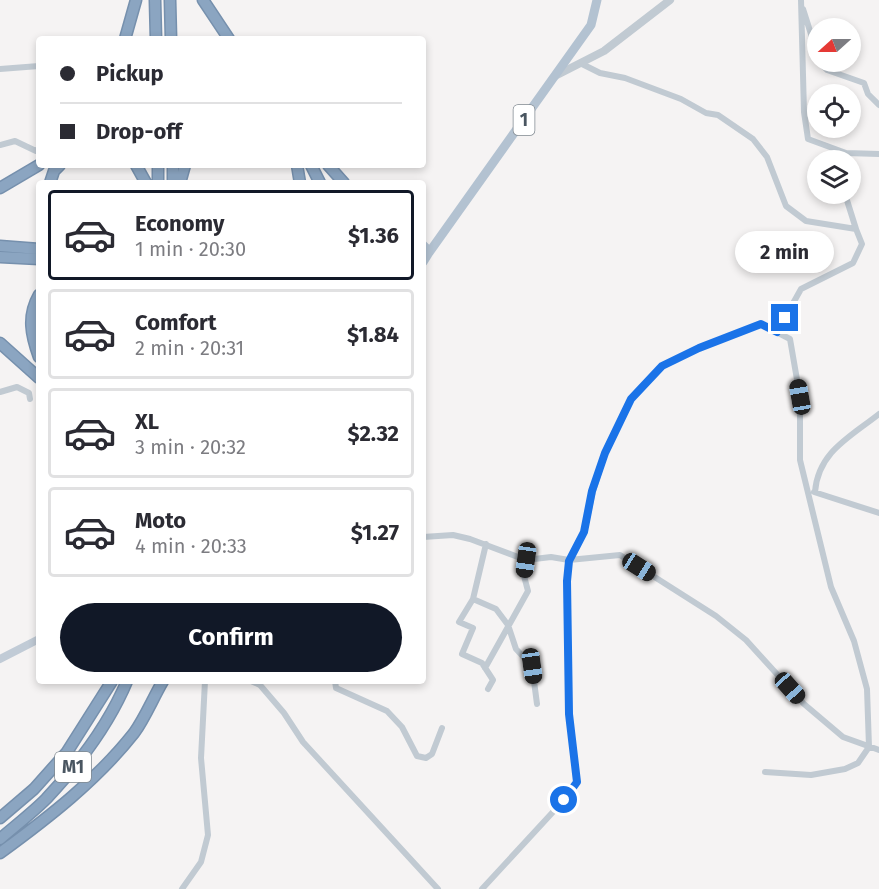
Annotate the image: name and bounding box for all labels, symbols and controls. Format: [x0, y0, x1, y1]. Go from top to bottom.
north arrow [807, 18, 861, 72]
map controls [807, 18, 861, 204]
text: Pickup [96, 60, 164, 87]
button: locate [807, 84, 861, 138]
road number: 1 [514, 105, 534, 135]
text: Drop-off [96, 118, 182, 145]
button: layers [807, 150, 861, 204]
icon: car [63, 208, 117, 262]
text: Economy [135, 210, 224, 237]
text: $1.36 [348, 222, 399, 249]
callout: 2 min [736, 231, 834, 273]
text: 1 min · 20:30 [135, 237, 246, 261]
text: 2 min [760, 240, 809, 264]
route end [771, 304, 798, 331]
icon: car [63, 307, 117, 361]
text: Comfort [135, 309, 216, 336]
text: $1.84 [347, 321, 399, 348]
text: 2 min · 20:31 [135, 336, 244, 360]
car [788, 378, 812, 416]
icon: car [63, 406, 117, 460]
text: XL [135, 408, 159, 435]
text: $2.32 [348, 420, 399, 447]
text: 3 min · 20:32 [135, 435, 246, 459]
icon: car [63, 505, 117, 559]
text: Moto [135, 507, 186, 534]
text: $1.27 [351, 519, 399, 546]
text: 4 min · 20:33 [135, 534, 247, 558]
car [515, 541, 537, 579]
car [619, 550, 659, 584]
button: Confirm [60, 603, 402, 672]
car [521, 647, 543, 685]
car [771, 669, 809, 707]
road number: M1 [55, 752, 91, 782]
route start [550, 786, 577, 813]

